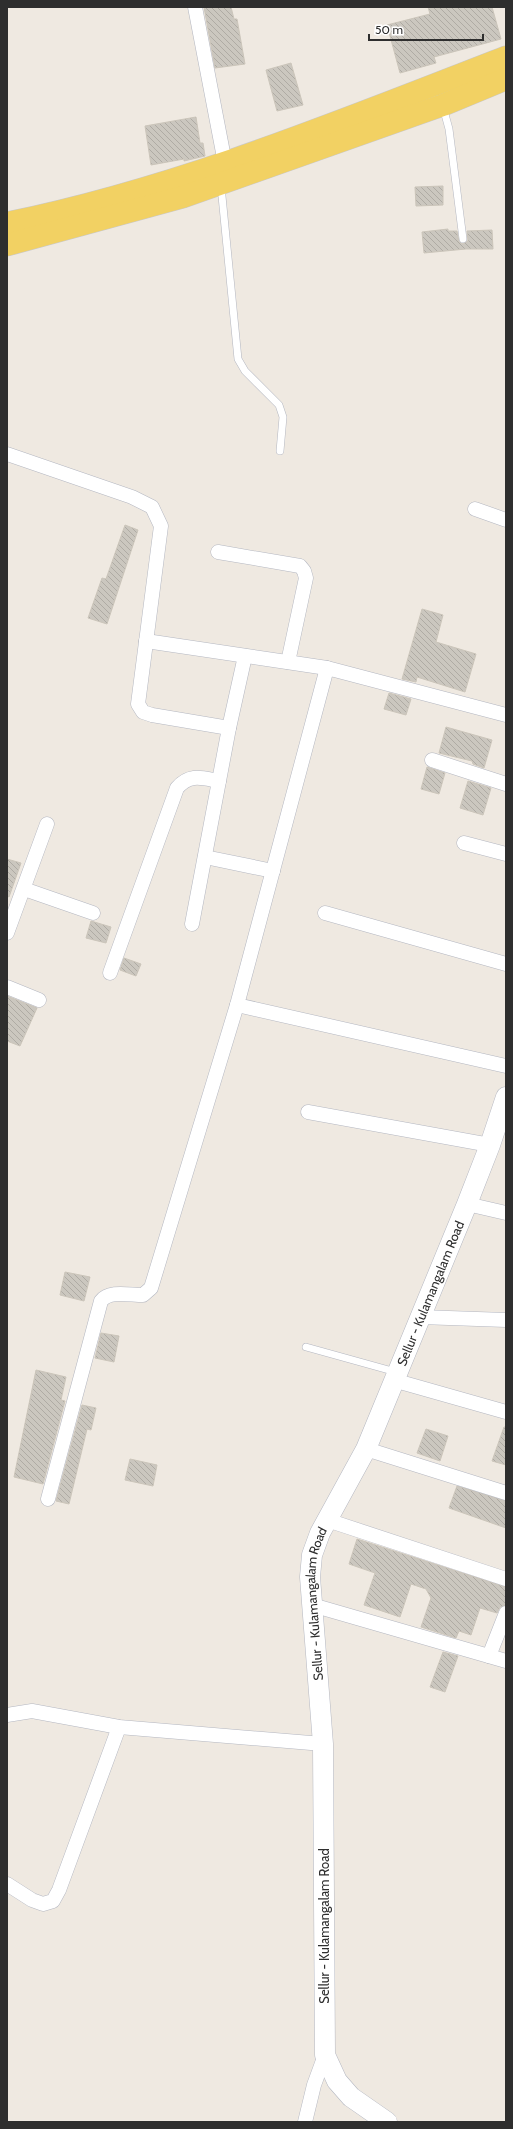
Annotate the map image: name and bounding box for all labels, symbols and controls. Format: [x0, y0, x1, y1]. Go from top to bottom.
scale bar [369, 16, 483, 42]
text: 50 m [375, 22, 403, 37]
street label: Sellur - Kulamangalam Road [393, 1218, 467, 1368]
street label: Sellur - Kulamangalam Road [302, 1524, 330, 1681]
street label: Sellur - Kulamangalam Road [316, 1848, 332, 2004]

